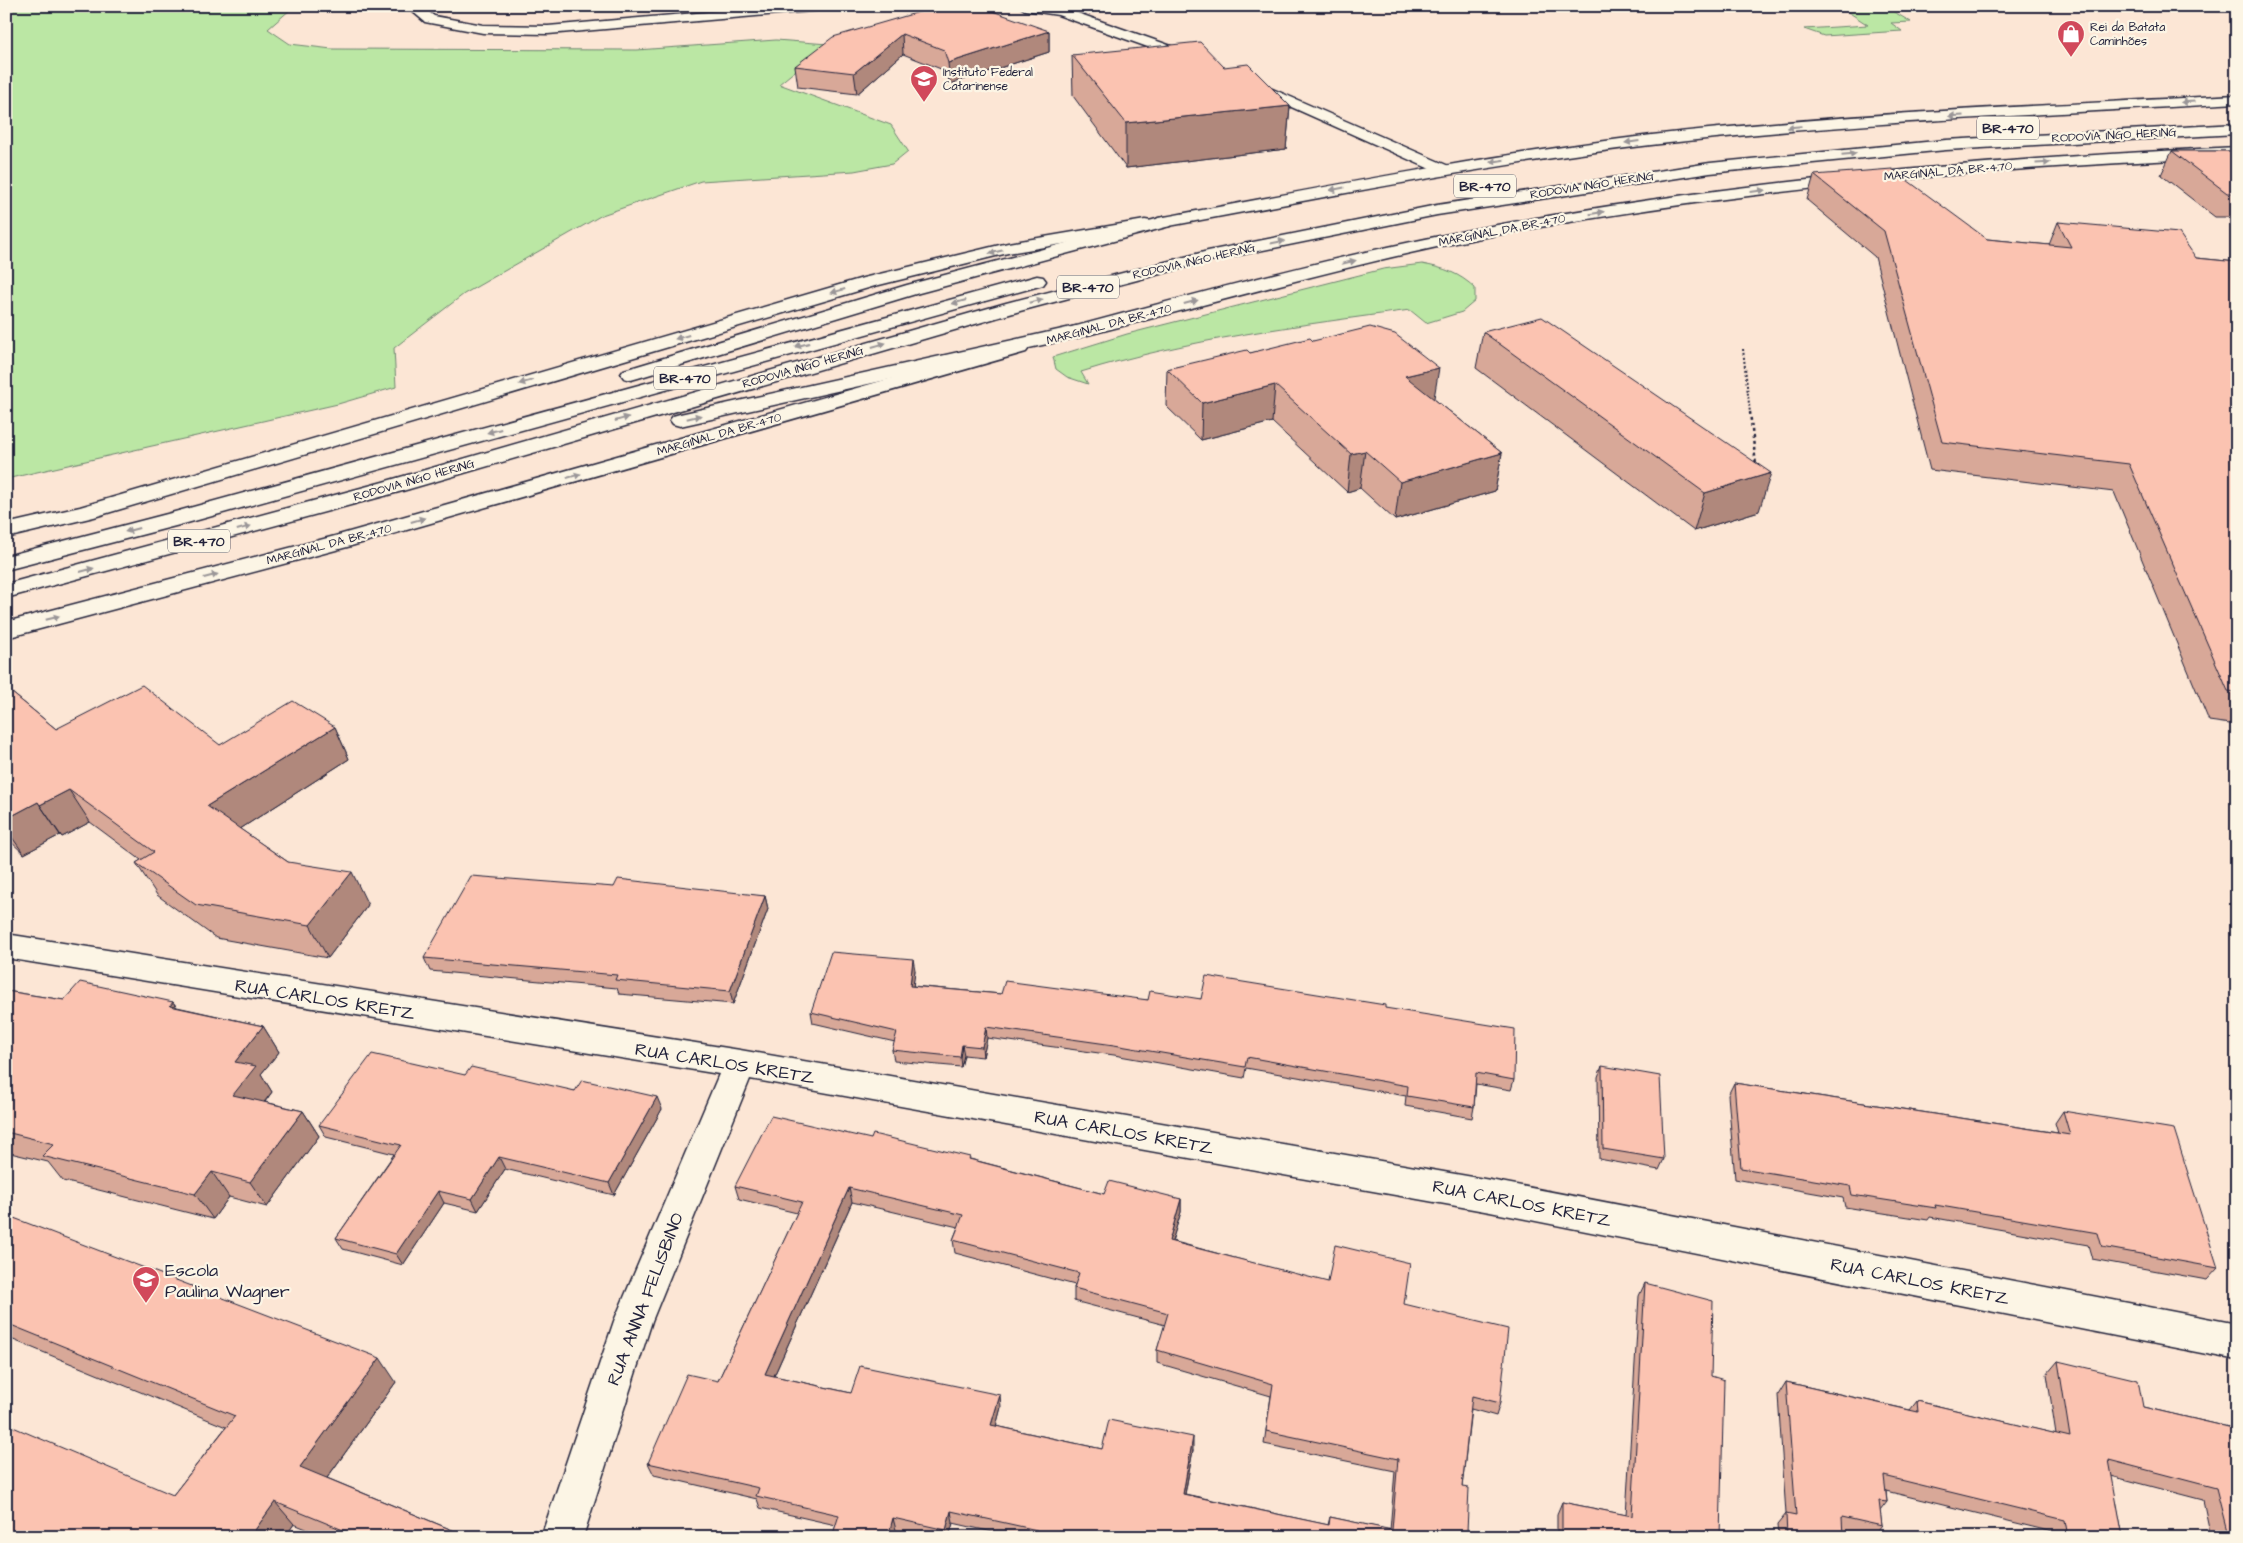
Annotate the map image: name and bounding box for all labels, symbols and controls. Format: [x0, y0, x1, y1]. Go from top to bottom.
shop icon: Rei da Batata Caminhões [2056, 19, 2086, 58]
place label: Rei da Batata Caminhões [2090, 19, 2165, 50]
school or university icon: Instituto Federal Catarinense [909, 64, 939, 103]
place label: Instituto Federal Catarinense [943, 64, 1033, 95]
one-way arrow [2180, 99, 2196, 107]
one-way arrow [1948, 112, 1964, 120]
road number: BR-470 [1977, 116, 2039, 140]
one-way arrow [1786, 123, 1802, 131]
street label: RODOVIA INGO HERING [2051, 124, 2178, 147]
one-way arrow [1624, 139, 1640, 147]
one-way arrow [1841, 150, 1857, 158]
street label: MARGINAL DA BR-470 [1883, 157, 2013, 186]
one-way arrow [1489, 158, 1505, 166]
one-way arrow [2035, 158, 2051, 166]
street label: RODOVIA INGO HERING [1529, 167, 1656, 204]
road number: BR-470 [1454, 175, 1516, 198]
one-way arrow [1329, 186, 1345, 194]
one-way arrow [1750, 187, 1766, 195]
one-way arrow [1589, 208, 1605, 216]
street label: MARGINAL DA BR-470 [1437, 210, 1567, 251]
one-way arrow [1271, 238, 1286, 246]
street label: RODOVIA INGO HERING [1131, 239, 1258, 284]
one-way arrow [988, 248, 1003, 256]
one-way arrow [1341, 258, 1357, 266]
road number: BR-470 [1057, 276, 1119, 298]
one-way arrow [830, 288, 845, 296]
one-way arrow [1028, 297, 1043, 305]
one-way arrow [951, 298, 966, 306]
one-way arrow [1184, 298, 1199, 306]
street label: MARGINAL DA BR-470 [1045, 299, 1174, 349]
one-way arrow [674, 333, 689, 341]
one-way arrow [795, 341, 810, 349]
one-way arrow [872, 341, 887, 349]
street label: RODOVIA INGO HERING [741, 342, 866, 393]
road number: BR-470 [654, 366, 716, 389]
one-way arrow [518, 379, 533, 387]
street label: MARGINAL DA BR-470 [655, 408, 784, 460]
one-way arrow [686, 413, 701, 421]
one-way arrow [615, 414, 630, 422]
one-way arrow [486, 427, 501, 435]
street label: RODOVIA INGO HERING [352, 455, 477, 506]
one-way arrow [567, 471, 582, 479]
one-way arrow [411, 515, 426, 523]
street label: MARGINAL DA BR-470 [265, 519, 394, 569]
one-way arrow [237, 524, 252, 532]
one-way arrow [125, 526, 140, 534]
road number: BR-470 [168, 530, 230, 552]
one-way arrow [80, 566, 95, 574]
one-way arrow [203, 572, 218, 580]
one-way arrow [46, 614, 61, 622]
street label: RUA CARLOS KRETZ [233, 973, 417, 1026]
street label: RUA CARLOS KRETZ [633, 1037, 817, 1090]
street label: RUA CARLOS KRETZ [1032, 1104, 1216, 1161]
street label: RUA CARLOS KRETZ [1430, 1174, 1614, 1233]
street label: RUA ANNA FELISBINO [601, 1209, 690, 1389]
street label: RUA CARLOS KRETZ [1828, 1252, 2012, 1311]
place label: Escola Paulina Wagner [165, 1258, 290, 1305]
school or university icon: Escola Paulina Wagner [131, 1265, 161, 1304]

